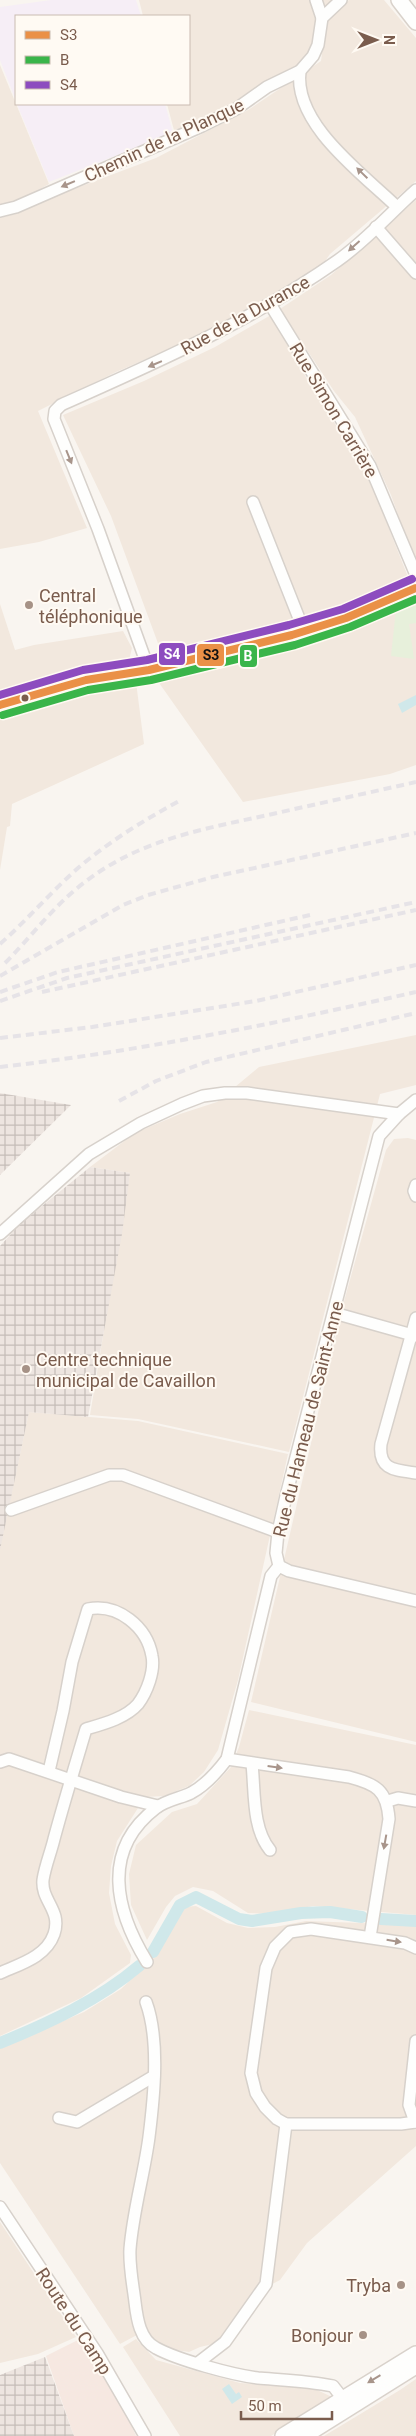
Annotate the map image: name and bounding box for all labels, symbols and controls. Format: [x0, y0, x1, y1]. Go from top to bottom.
legend [15, 15, 190, 105]
north arrow [351, 15, 401, 65]
text: S3 [60, 26, 77, 44]
text: N [381, 35, 397, 45]
text: B [60, 51, 69, 69]
text: S4 [60, 76, 78, 94]
street label: Chemin de la Planque [81, 94, 247, 186]
one-way arrow [356, 167, 368, 179]
one-way arrow [61, 181, 75, 189]
one-way arrow [349, 240, 361, 252]
street label: Rue de la Durance [177, 271, 313, 359]
street label: Rue Simon Carrière [285, 339, 383, 481]
one-way arrow [148, 360, 162, 368]
one-way arrow [66, 450, 74, 464]
place label: Central téléphonique [39, 585, 143, 627]
marker: Central téléphonique [23, 599, 35, 611]
line badge: S4 [158, 642, 186, 666]
line badge: S3 [196, 643, 225, 667]
line badge: B [239, 644, 258, 668]
text: S4 [164, 646, 180, 662]
text: S3 [203, 647, 219, 663]
text: B [244, 648, 253, 664]
unlabelled marker [20, 693, 30, 703]
street label: Rue du Hameau de Saint-Anne [268, 1299, 348, 1539]
place label: Centre technique municipal de Cavaillon [36, 1349, 216, 1391]
marker: Centre technique municipal de Cavaillon [20, 1363, 32, 1375]
one-way arrow [268, 1763, 284, 1771]
one-way arrow [381, 1834, 389, 1850]
one-way arrow [386, 1937, 402, 1945]
street label: Route du Camp [32, 2264, 116, 2378]
place label: Tryba [346, 2275, 391, 2296]
marker: Tryba [395, 2279, 407, 2291]
place label: Bonjour [291, 2325, 353, 2346]
marker: Bonjour [357, 2329, 369, 2341]
one-way arrow [368, 2374, 381, 2384]
scale bar [241, 2388, 332, 2420]
text: 50 m [248, 2397, 282, 2415]

